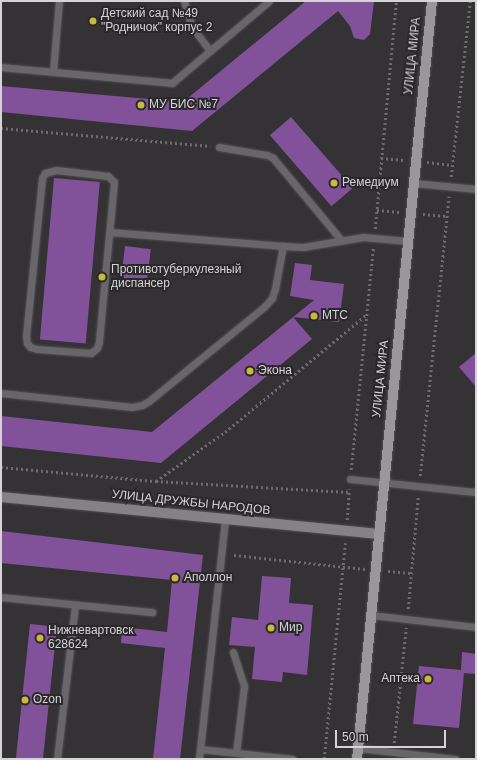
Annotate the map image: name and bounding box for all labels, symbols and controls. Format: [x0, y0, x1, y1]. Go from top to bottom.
place label: Детский сад №49 "Родничок" корпус 2 [101, 7, 212, 35]
marker: Детский сад №49 "Родничок" корпус 2 [88, 16, 98, 26]
street label: УЛИЦА МИРА [402, 17, 424, 95]
place label: МУ БИС №7 [149, 98, 218, 112]
marker: МУ БИС №7 [136, 100, 146, 110]
place label: Ремедиум [342, 176, 399, 190]
marker: Ремедиум [329, 178, 339, 188]
place label: Противотуберкулезный диспансер [111, 263, 241, 291]
marker: Противотуберкулезный диспансер [96, 271, 108, 283]
place label: МТС [322, 309, 348, 323]
marker: МТС [309, 311, 319, 321]
street label: УЛИЦА МИРА [370, 340, 392, 418]
place label: Экона [258, 364, 292, 378]
marker: Экона [245, 366, 255, 376]
street label: УЛИЦА ДРУЖБЫ НАРОДОВ [111, 488, 271, 518]
place label: Аполлон [184, 571, 232, 585]
marker: Аполлон [169, 572, 181, 584]
place label: Мир [279, 621, 302, 635]
marker: Мир [266, 623, 276, 633]
place label: Нижневартовск 628624 [48, 624, 134, 652]
marker: Нижневартовск 628624 [35, 633, 45, 643]
place label: Аптека [381, 672, 420, 686]
marker: Аптека [423, 674, 433, 684]
place label: Ozon [33, 693, 62, 707]
marker: Ozon [20, 695, 30, 705]
scale bar [337, 722, 448, 748]
text: 50 m [342, 730, 369, 744]

